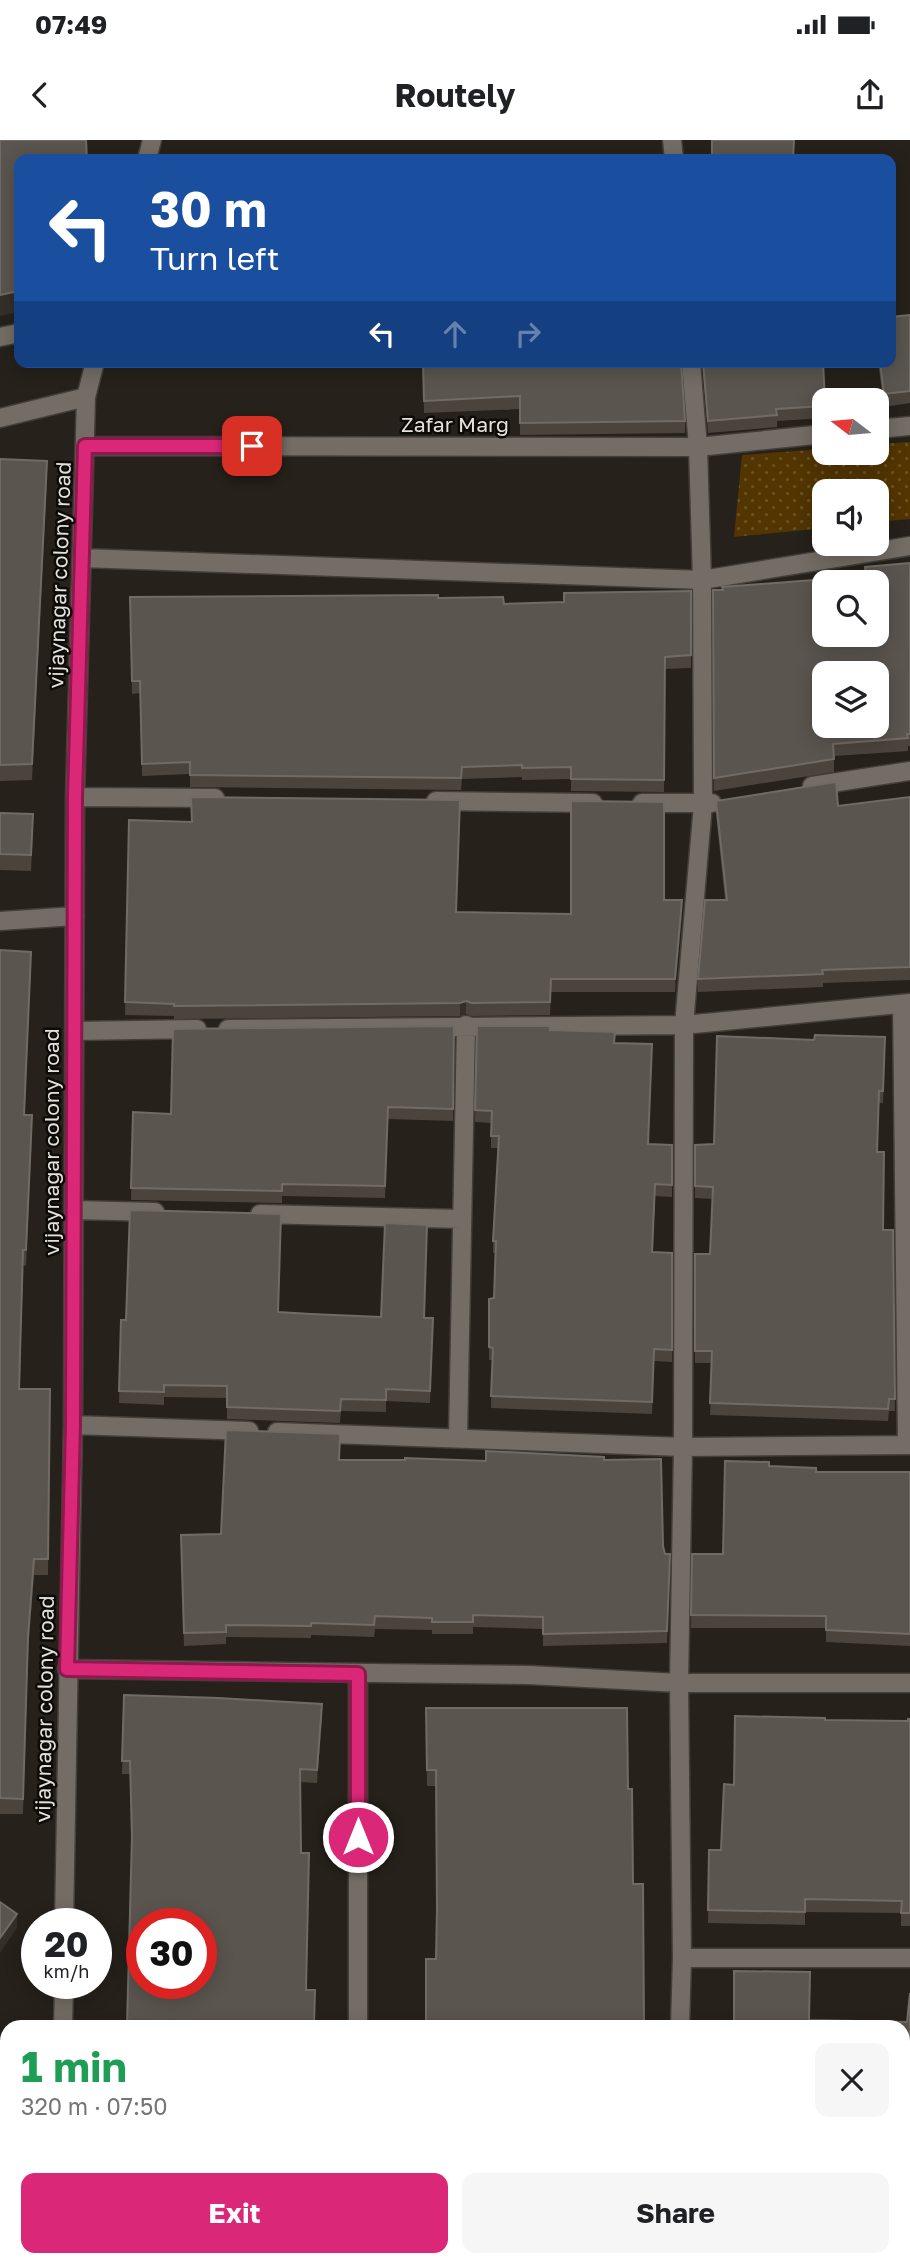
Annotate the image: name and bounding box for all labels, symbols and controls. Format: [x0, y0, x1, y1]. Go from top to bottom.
text: 07:49 [35, 9, 107, 40]
icon: back [21, 76, 59, 114]
text: Routely [395, 76, 515, 114]
icon: share [851, 76, 889, 114]
text: 30 m [150, 179, 267, 238]
icon: left [35, 182, 126, 273]
text: Turn left [150, 239, 279, 277]
icon: left [363, 315, 401, 353]
icon: ahead [436, 315, 474, 353]
icon: right [509, 315, 547, 353]
north arrow [812, 388, 889, 466]
map controls [812, 388, 889, 738]
street label: Zafar Marg [401, 411, 509, 437]
pin [222, 416, 282, 476]
icon: arrive [233, 427, 271, 465]
street label: vijaynagar colony road [42, 461, 76, 689]
button: sound [812, 479, 889, 556]
button: search [812, 570, 889, 647]
button: layers [812, 661, 889, 738]
street label: vijaynagar colony road [38, 1028, 64, 1256]
street label: vijaynagar colony road [29, 1595, 59, 1823]
position arrow [321, 1800, 395, 1874]
speed limit sign: 30 [126, 1908, 217, 1999]
text: 20 [44, 1923, 89, 1965]
text: km/h [44, 1960, 89, 1982]
text: 1 min [21, 2041, 127, 2091]
button: close [815, 2043, 889, 2117]
text: 320 m · 07:50 [21, 2092, 168, 2120]
button: Exit [21, 2173, 448, 2253]
button: Share [462, 2173, 889, 2253]

